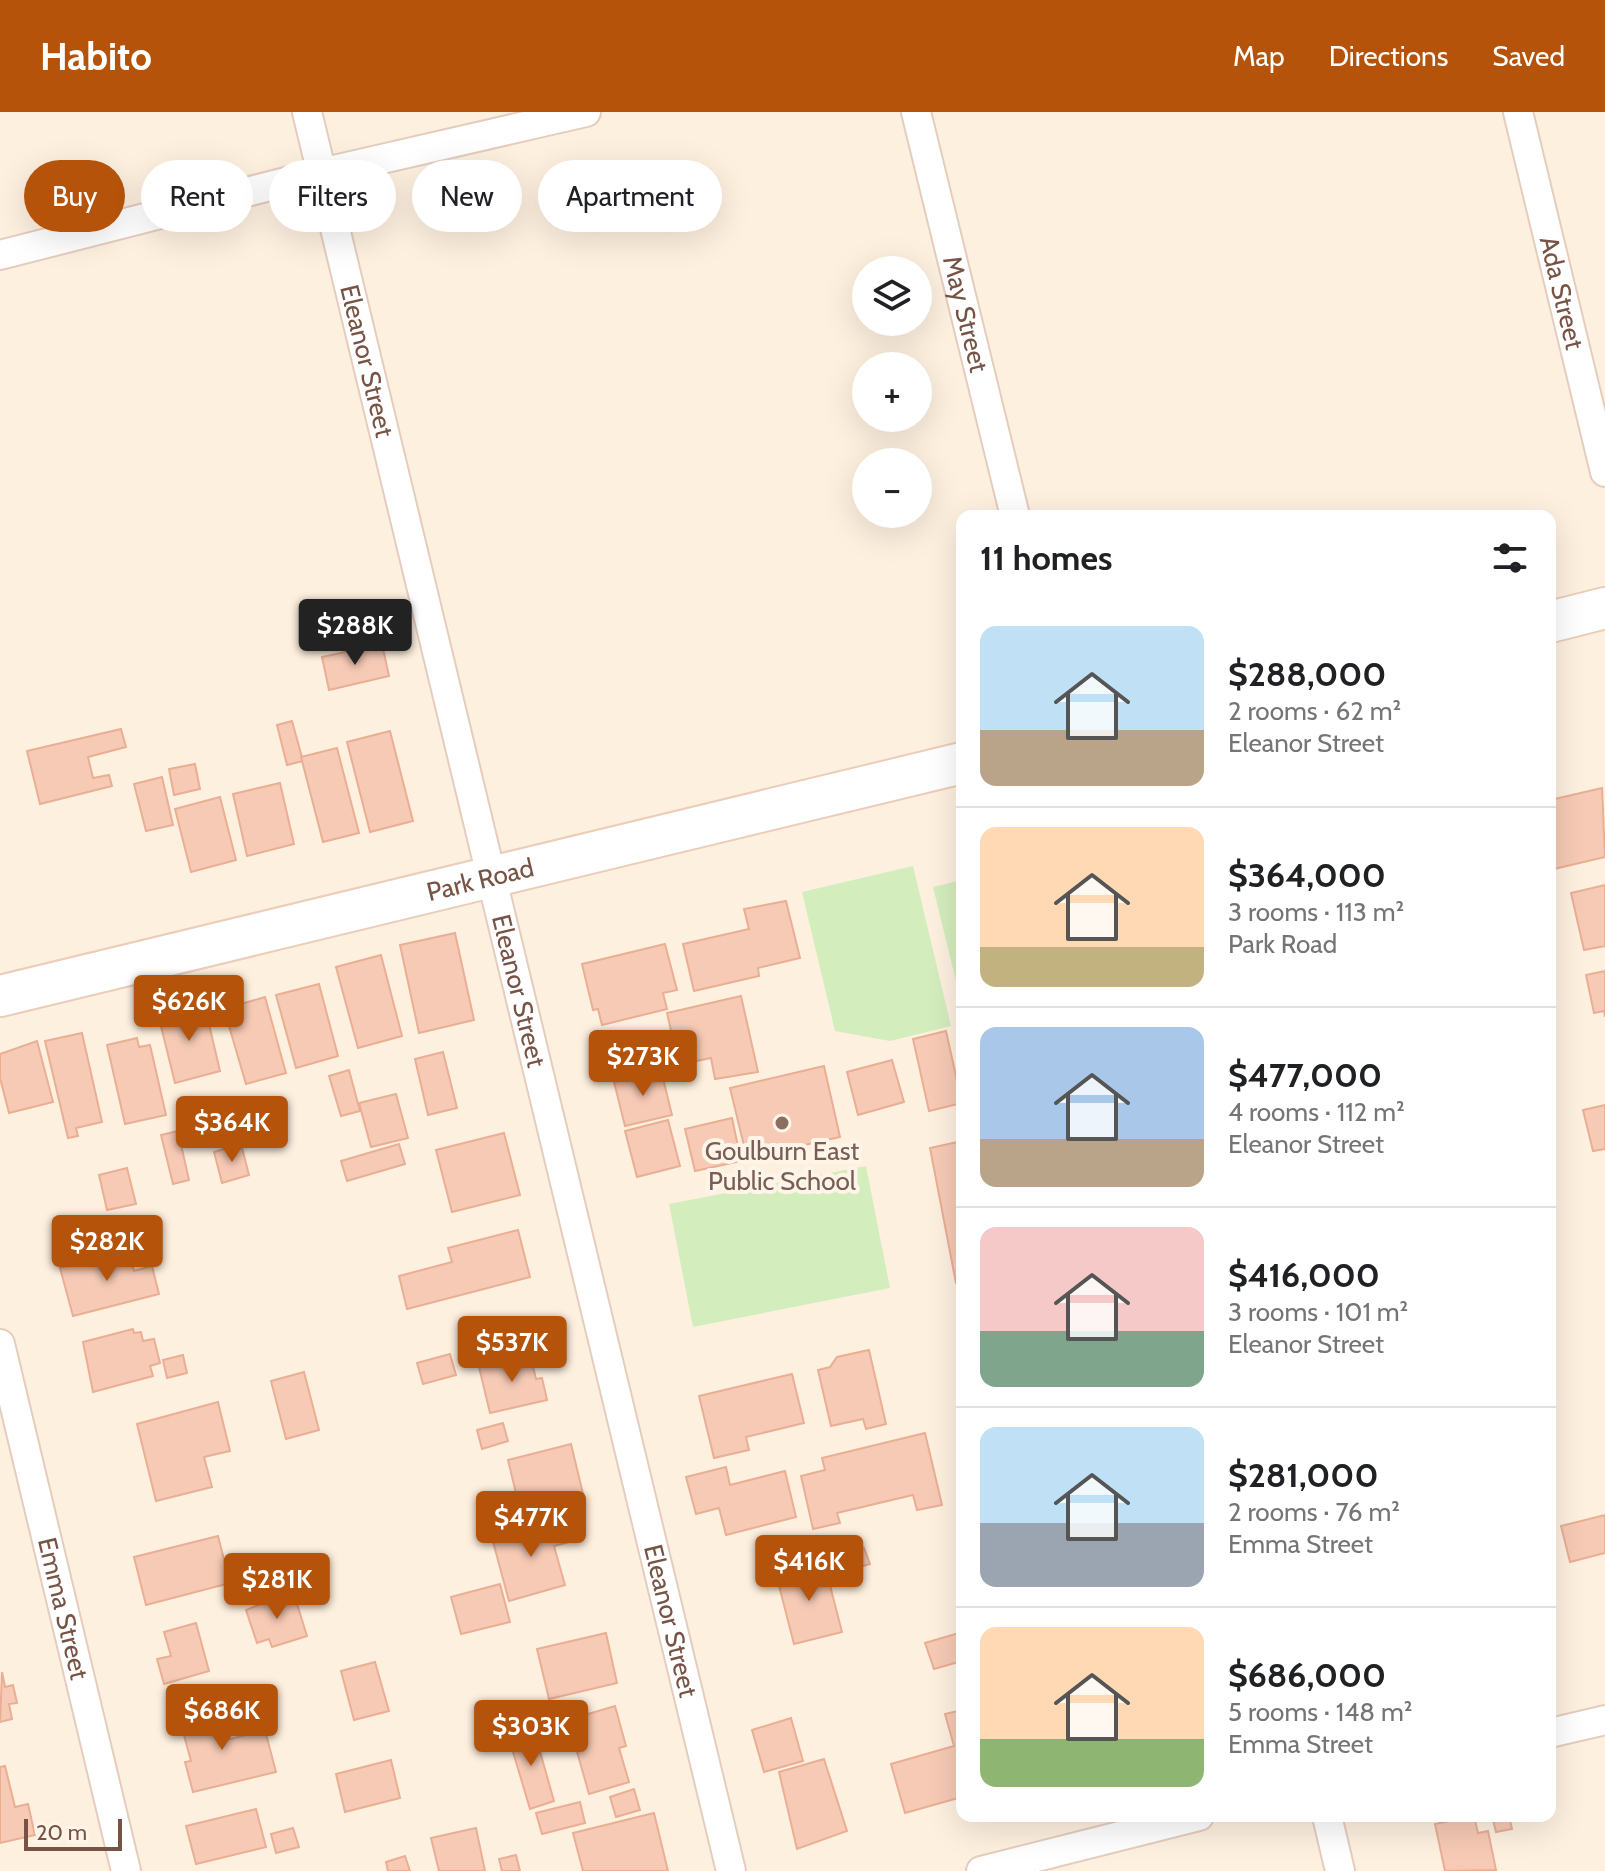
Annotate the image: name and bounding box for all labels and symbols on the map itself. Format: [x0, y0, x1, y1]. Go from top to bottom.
street label: Ada Street [1533, 233, 1591, 353]
street label: May Street [936, 253, 995, 376]
street label: Eleanor Street [333, 281, 401, 441]
pin: $288K [299, 599, 411, 667]
street label: Park Road [423, 851, 537, 908]
street label: Eleanor Street [485, 911, 553, 1071]
pin: $626K [133, 975, 245, 1043]
pin: $273K [587, 1030, 699, 1098]
pin: $364K [176, 1096, 288, 1164]
marker: Goulburn East Public School [773, 1114, 791, 1132]
place label: Goulburn East Public School [705, 1135, 859, 1197]
pin: $282K [51, 1215, 163, 1283]
pin: $537K [456, 1316, 568, 1384]
pin: $477K [475, 1491, 587, 1559]
street label: Emma Street [31, 1534, 96, 1683]
pin: $416K [753, 1535, 865, 1603]
street label: Eleanor Street [637, 1541, 705, 1701]
pin: $281K [221, 1553, 333, 1621]
pin: $686K [166, 1684, 278, 1752]
pin: $303K [475, 1700, 587, 1768]
scale bar [24, 1815, 122, 1851]

